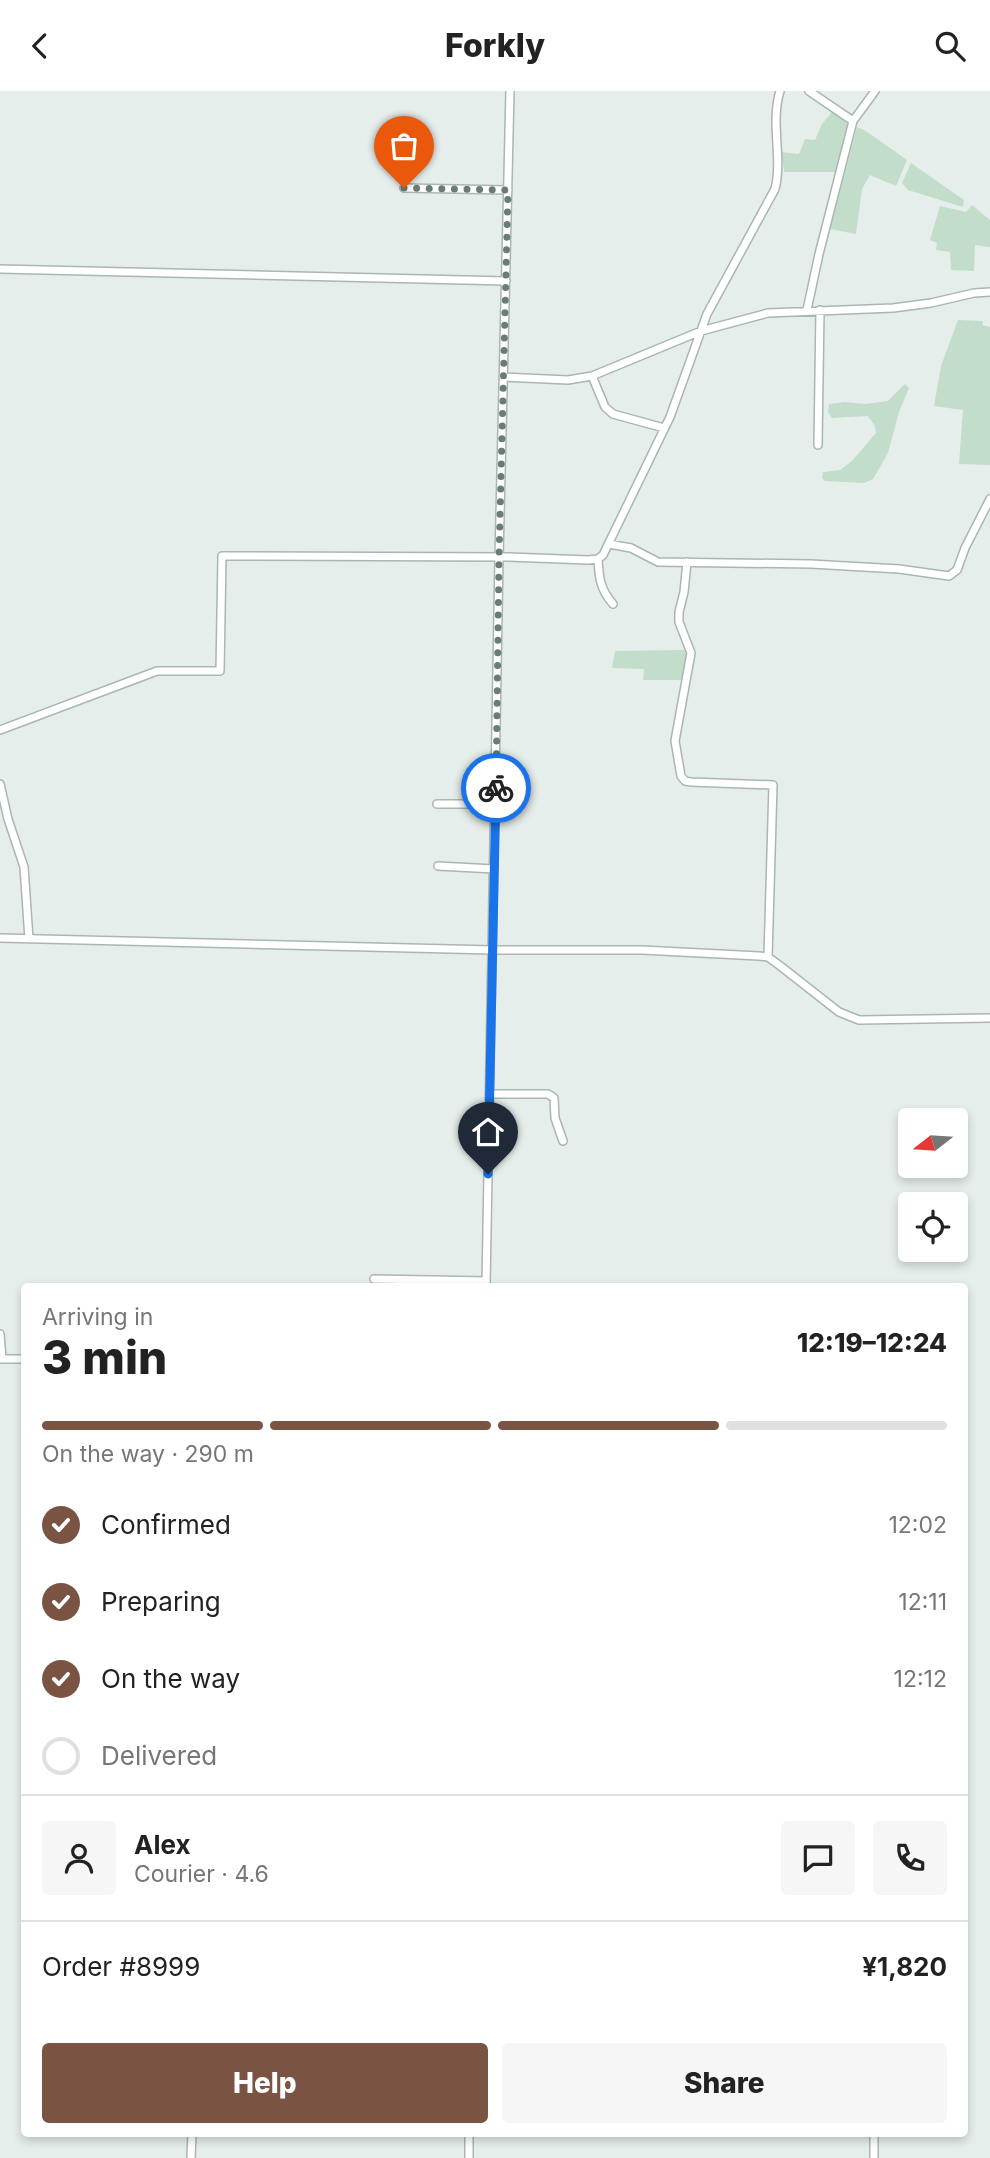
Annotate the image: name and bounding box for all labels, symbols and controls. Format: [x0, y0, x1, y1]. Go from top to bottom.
text: Forkly [445, 26, 545, 65]
icon: back [21, 27, 59, 65]
icon: search [931, 27, 969, 65]
pin [374, 116, 434, 188]
icon: bag [385, 127, 423, 165]
courier [461, 753, 531, 823]
icon: bike [477, 769, 515, 807]
pin [458, 1102, 518, 1174]
north arrow [898, 1108, 968, 1178]
map controls [898, 1108, 968, 1262]
icon: home [469, 1113, 507, 1151]
button: locate [898, 1192, 968, 1262]
text: Arriving in [42, 1303, 153, 1331]
text: 12:19–12:24 [797, 1327, 947, 1358]
text: 3 min [42, 1329, 167, 1385]
text: On the way · 290 m [42, 1440, 254, 1468]
icon: check [42, 1506, 80, 1544]
text: Confirmed [101, 1509, 231, 1540]
text: 12:02 [888, 1511, 947, 1539]
icon: check [42, 1583, 80, 1621]
text: Preparing [101, 1586, 221, 1617]
text: 12:11 [898, 1588, 947, 1616]
icon: check [42, 1660, 80, 1698]
text: On the way [101, 1663, 240, 1694]
text: 12:12 [894, 1665, 947, 1693]
text: Delivered [101, 1740, 217, 1771]
button: person [42, 1821, 116, 1895]
button: chat [781, 1821, 855, 1895]
button: phone [873, 1821, 947, 1895]
text: Alex [134, 1829, 191, 1860]
text: Courier · 4.6 [134, 1860, 269, 1888]
text: Order #8999 [42, 1951, 200, 1982]
text: ¥1,820 [862, 1951, 947, 1982]
button: Help [42, 2043, 488, 2123]
button: Share [502, 2043, 947, 2123]

